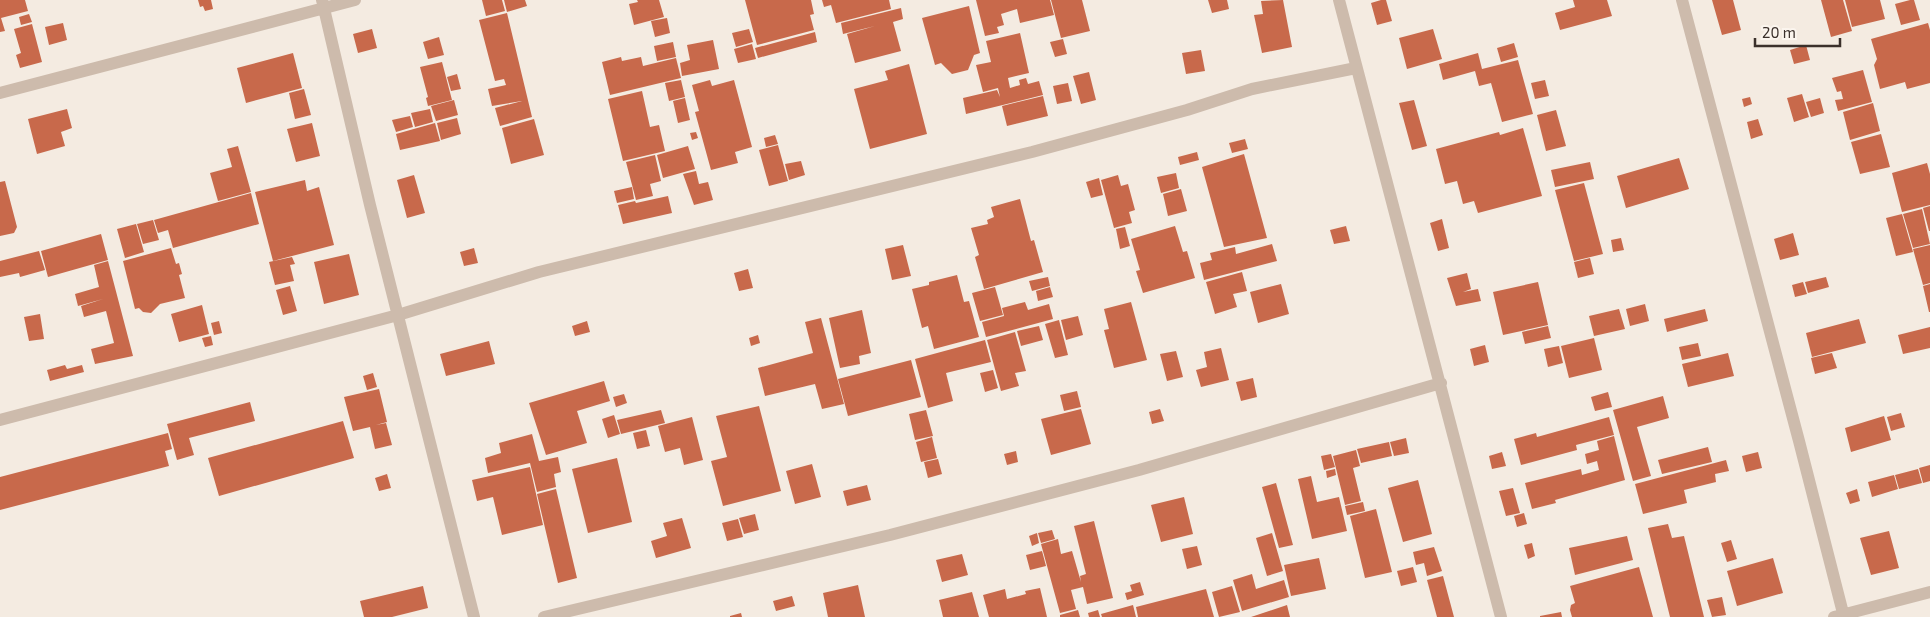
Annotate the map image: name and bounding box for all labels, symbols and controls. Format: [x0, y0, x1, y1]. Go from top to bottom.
scale bar [1755, 15, 1840, 47]
text: 20 m [1762, 23, 1796, 41]

